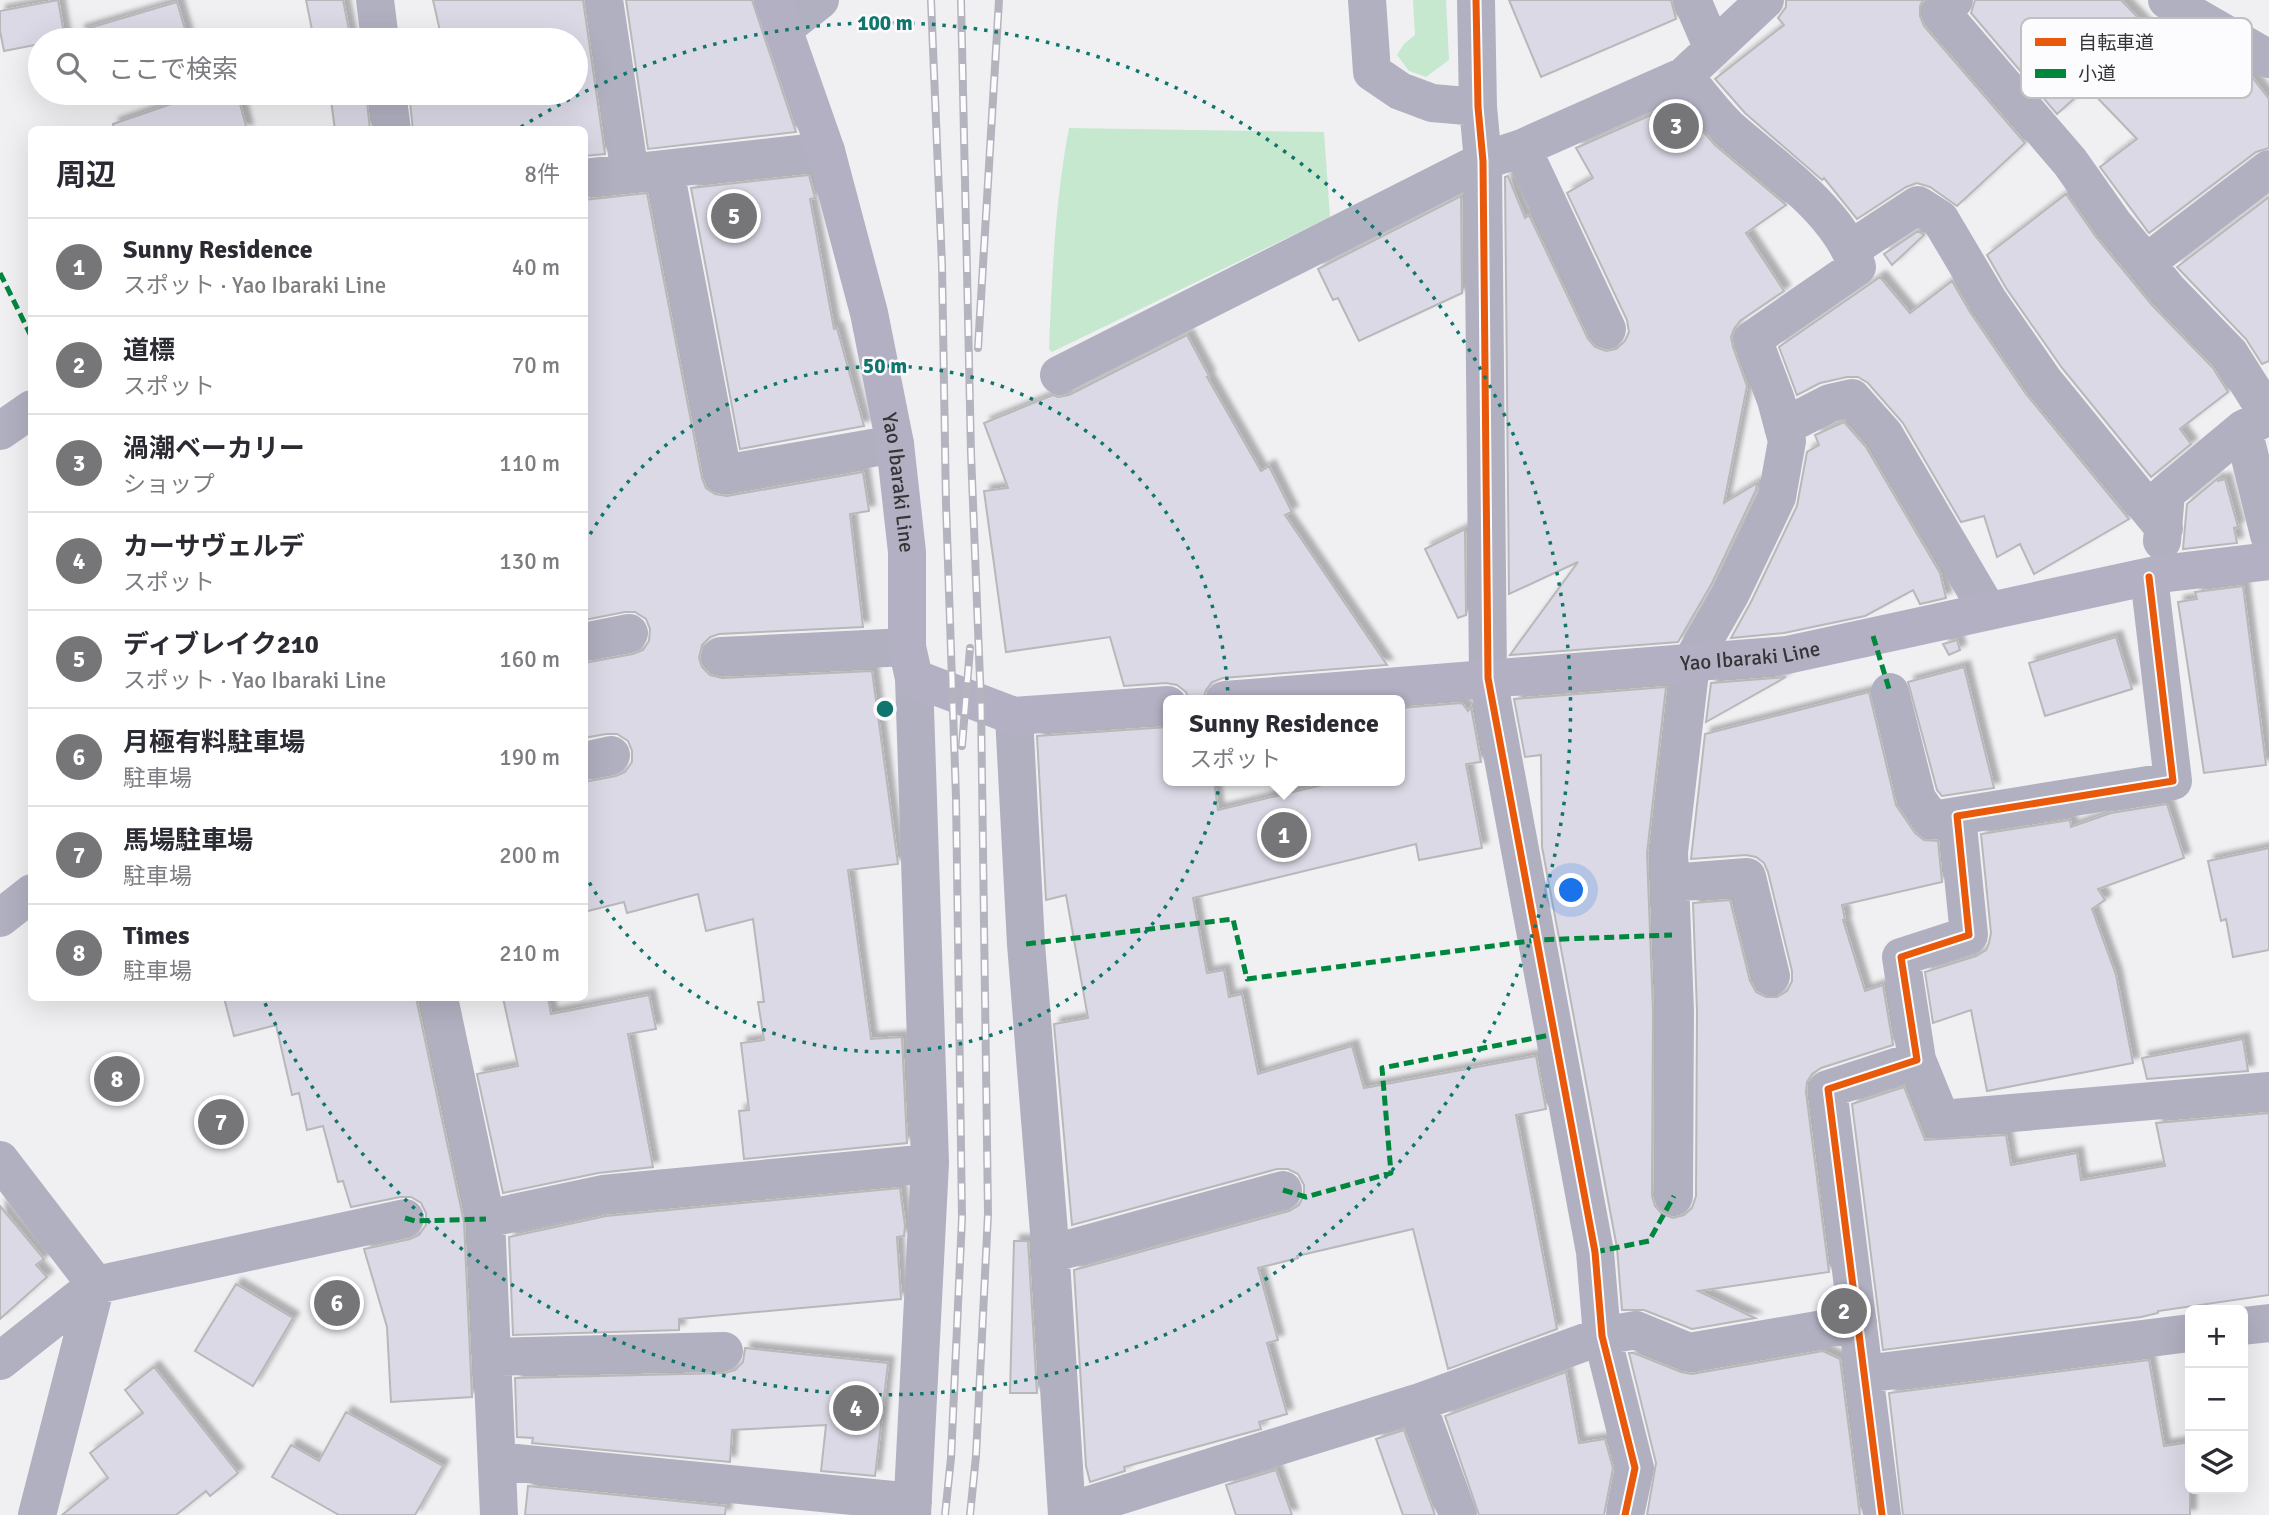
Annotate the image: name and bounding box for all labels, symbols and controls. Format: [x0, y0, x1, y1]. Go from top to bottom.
text: 100 m [857, 10, 913, 36]
legend [2021, 18, 2252, 98]
search box [28, 28, 588, 105]
text: 自転車道 [2078, 31, 2154, 55]
icon: search [52, 48, 90, 86]
text: ここで検索 [108, 54, 238, 86]
text: 小道 [2078, 62, 2116, 86]
pin: 3 [1653, 100, 1699, 152]
text: 周辺 [56, 157, 116, 194]
text: 8件 [525, 160, 560, 189]
pin: 5 [711, 190, 757, 242]
text: Sunny Residence [123, 234, 313, 266]
text: 1 [73, 253, 85, 282]
text: 40 m [512, 253, 560, 282]
text: スポット · Yao Ibaraki Line [123, 271, 386, 300]
text: 道標 [123, 335, 175, 367]
text: 2 [73, 351, 85, 380]
text: 70 m [512, 351, 560, 380]
text: 50 m [863, 353, 907, 379]
text: スポット [123, 372, 215, 401]
street label: Yao Ibaraki Line [876, 410, 920, 554]
text: 渦潮ベーカリー [123, 433, 305, 465]
text: 3 [73, 449, 85, 478]
text: 110 m [499, 449, 560, 478]
text: ショップ [123, 470, 215, 499]
text: カーサヴェルデ [123, 531, 304, 563]
text: 4 [73, 547, 85, 576]
text: 130 m [499, 547, 560, 576]
text: スポット [123, 568, 215, 597]
text: ディブレイク210 [123, 629, 319, 661]
street label: Yao Ibaraki Line [1679, 635, 1823, 677]
text: 5 [73, 645, 85, 674]
text: 160 m [499, 645, 560, 674]
text: スポット · Yao Ibaraki Line [123, 666, 386, 695]
popup [1163, 695, 1405, 786]
centre of rings [873, 697, 897, 721]
text: Sunny Residence [1189, 708, 1379, 740]
text: 月極有料駐車場 [123, 727, 305, 759]
text: 6 [73, 743, 85, 772]
text: 190 m [499, 743, 560, 772]
text: スポット [1189, 745, 1281, 774]
text: 駐車場 [123, 764, 192, 793]
pin: 1 [1261, 809, 1307, 861]
text: 馬場駐車場 [123, 825, 253, 857]
text: 7 [73, 841, 85, 870]
text: 200 m [499, 841, 560, 870]
text: 駐車場 [123, 862, 192, 891]
your location [1554, 873, 1588, 907]
text: Times [123, 920, 189, 952]
text: 8 [73, 939, 85, 968]
text: 210 m [499, 939, 560, 968]
text: 駐車場 [123, 957, 192, 986]
pin: 8 [94, 1053, 140, 1105]
pin: 7 [198, 1096, 244, 1148]
pin: 6 [314, 1277, 360, 1329]
pin: 2 [1821, 1285, 1867, 1337]
map controls [2185, 1305, 2248, 1494]
button: + [2185, 1305, 2248, 1368]
button: − [2185, 1368, 2248, 1431]
pin: 4 [833, 1382, 879, 1434]
button: layers [2185, 1431, 2248, 1494]

